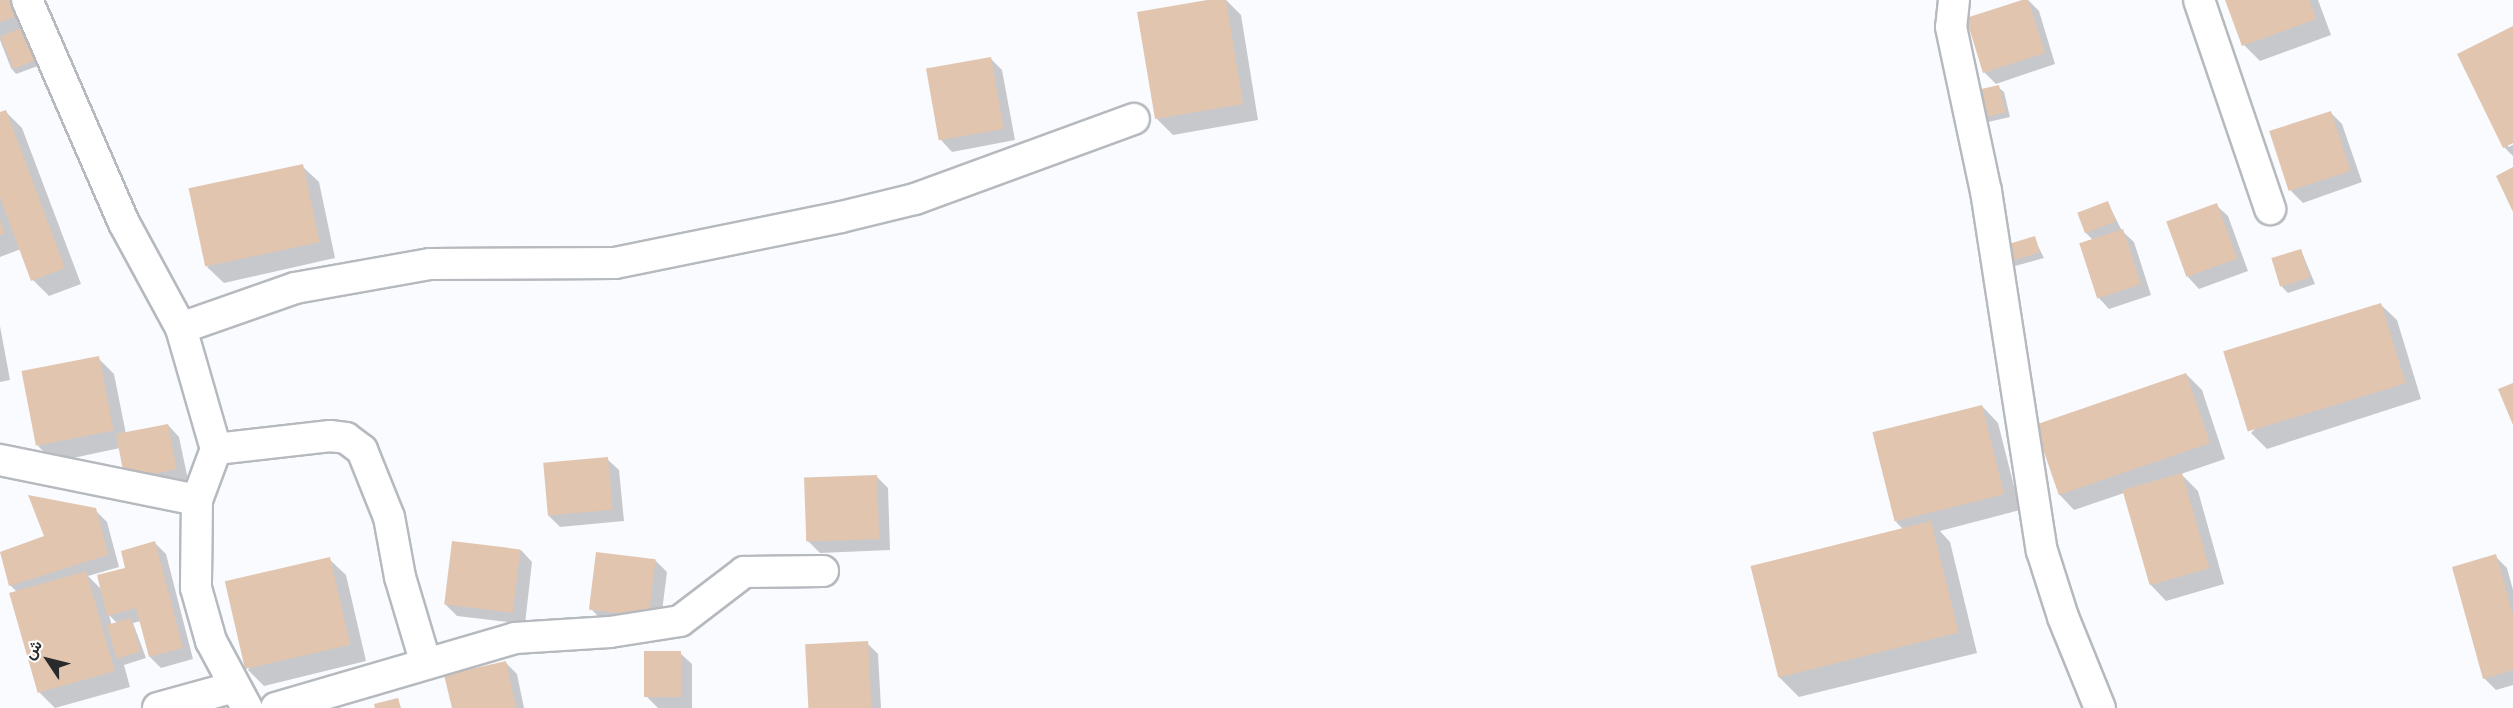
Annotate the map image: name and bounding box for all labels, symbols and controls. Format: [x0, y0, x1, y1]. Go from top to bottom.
north arrow [18, 630, 78, 690]
text: ش [19, 635, 47, 663]

